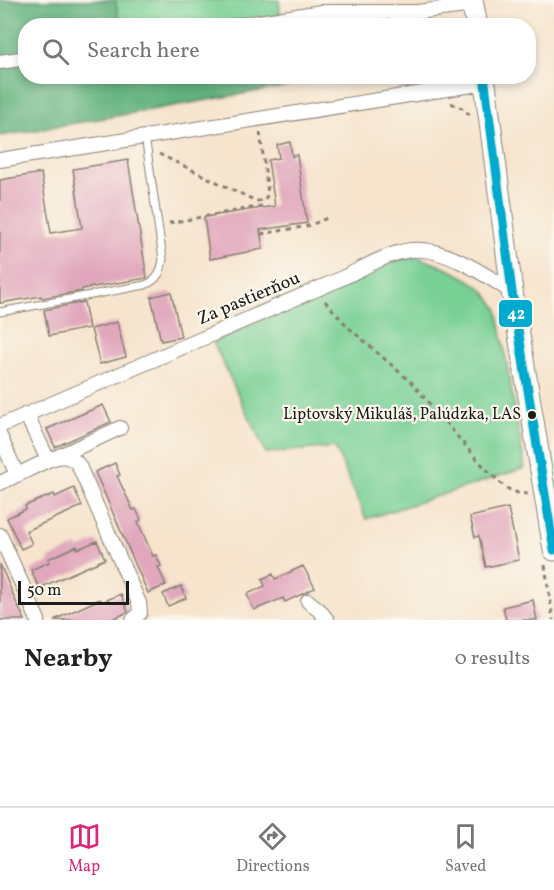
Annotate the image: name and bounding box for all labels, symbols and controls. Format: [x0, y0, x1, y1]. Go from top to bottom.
search box [18, 18, 536, 84]
icon: search [39, 35, 72, 68]
text: Search here [87, 36, 200, 67]
street label: Za pastierňou [194, 266, 304, 332]
line badge: 42 [498, 299, 533, 328]
text: 42 [507, 304, 525, 326]
place label: Liptovský Mikuláš, Palúdzka, LAS [283, 404, 521, 426]
marker: Liptovský Mikuláš, Palúdzka, LAS [526, 409, 538, 421]
scale bar [18, 578, 129, 606]
text: 50 m [27, 580, 61, 602]
text: Nearby [24, 641, 113, 677]
text: 0 results [455, 645, 530, 673]
tab: Map [68, 820, 101, 878]
tab: Directions [236, 820, 310, 878]
tab: Saved [445, 820, 486, 878]

